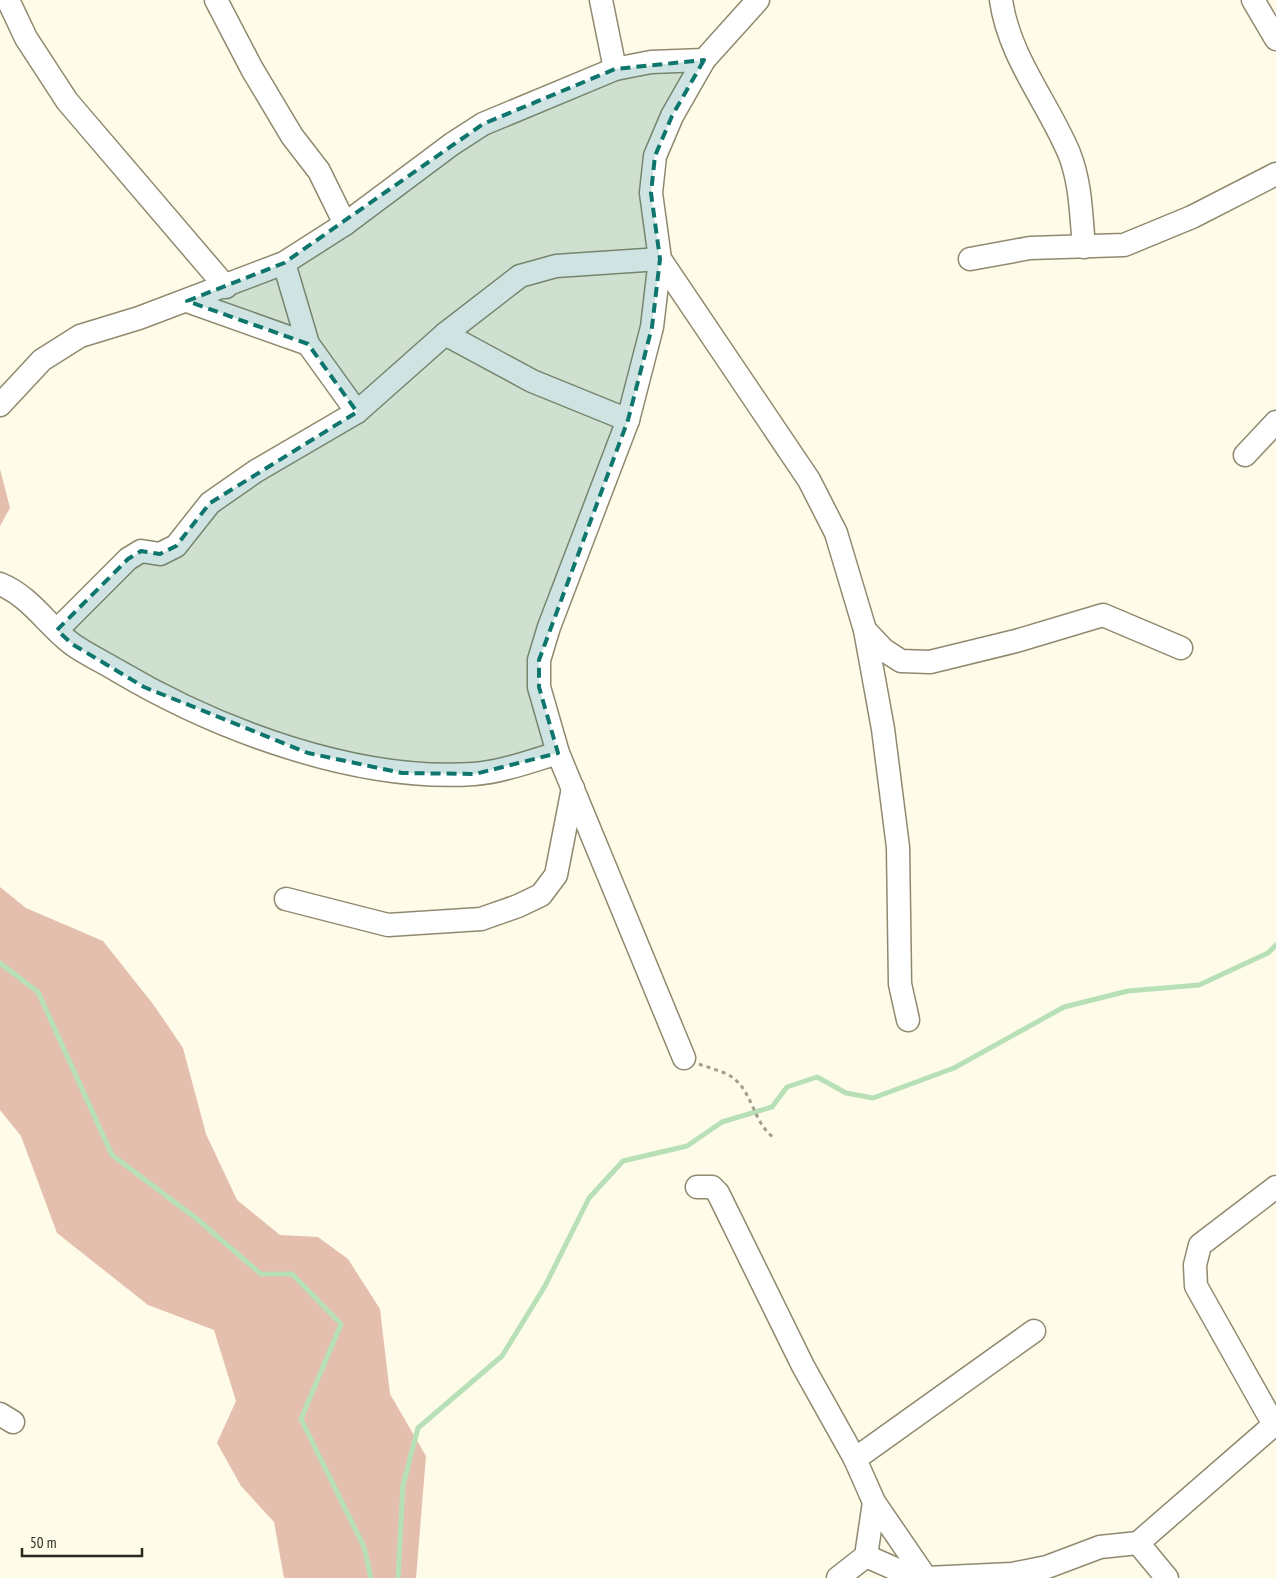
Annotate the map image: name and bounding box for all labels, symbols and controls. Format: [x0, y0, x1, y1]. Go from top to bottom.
scale bar [22, 1526, 142, 1558]
text: 50 m [30, 1533, 56, 1552]

